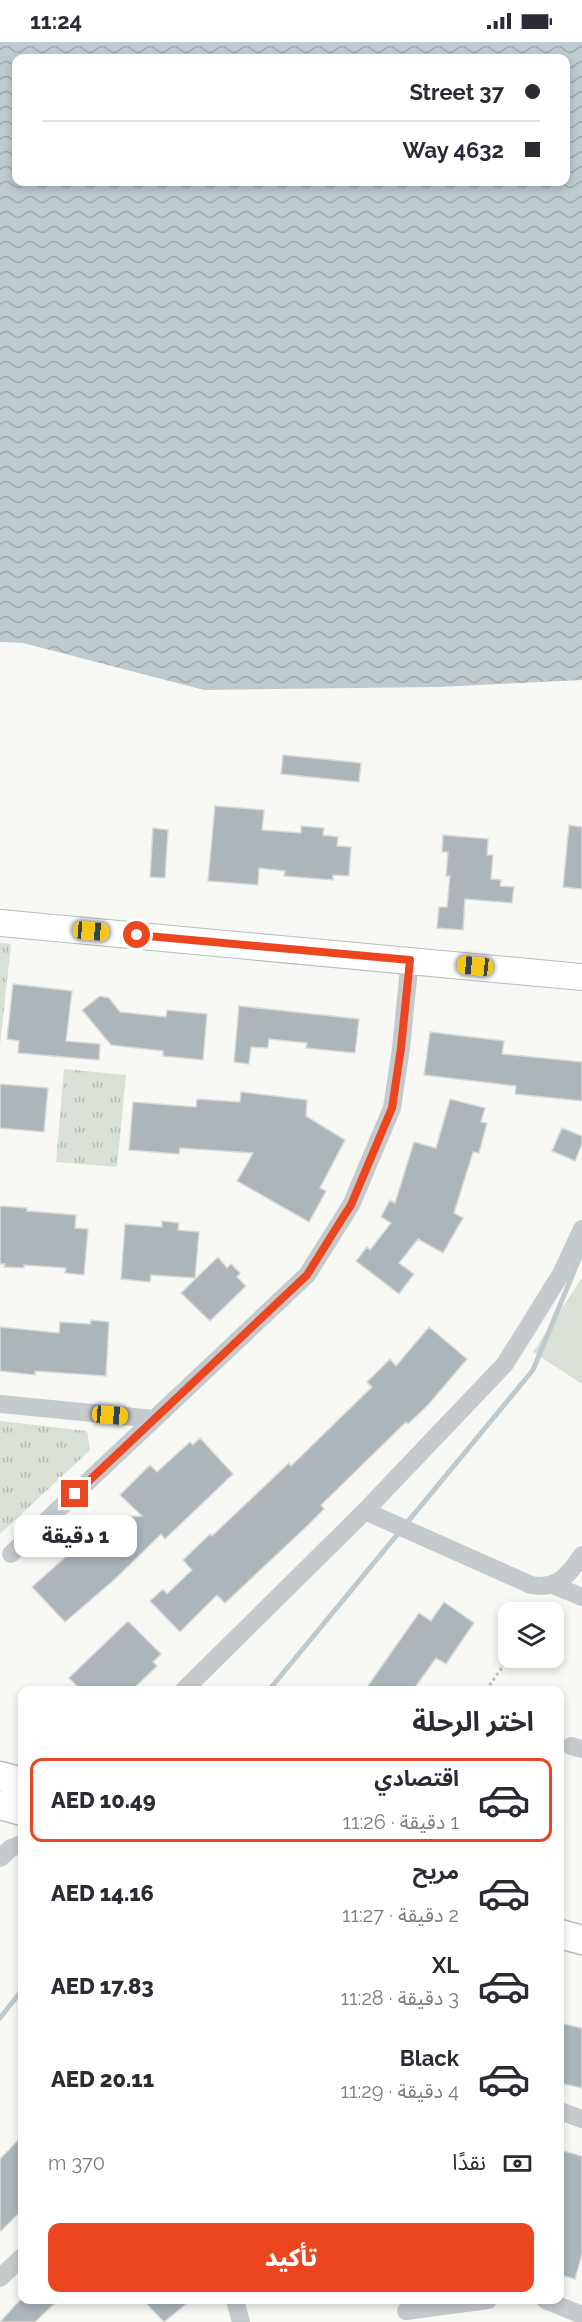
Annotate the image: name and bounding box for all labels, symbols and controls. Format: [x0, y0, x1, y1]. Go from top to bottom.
text: 11:24 [30, 8, 82, 34]
text: Street 37 [409, 79, 504, 105]
text: Way 4632 [403, 137, 504, 163]
car [72, 920, 110, 942]
route start [123, 921, 150, 948]
car [456, 955, 494, 977]
car [91, 1404, 129, 1426]
route end [61, 1480, 88, 1507]
callout: 1 دقيقة [14, 1515, 136, 1557]
text: 1 دقيقة [42, 1524, 109, 1548]
map controls [498, 1602, 564, 1668]
button: layers [498, 1602, 564, 1668]
text: اختر الرحلة [412, 1706, 534, 1737]
text: اقتصادي [374, 1765, 459, 1791]
icon: car [477, 1773, 531, 1827]
text: AED 10.49 [51, 1787, 156, 1813]
text: 1 دقيقة · 11:26 [342, 1810, 459, 1834]
text: مريح [413, 1858, 459, 1884]
icon: car [477, 1866, 531, 1920]
text: AED 14.16 [51, 1880, 154, 1906]
text: 2 دقيقة · 11:27 [342, 1903, 459, 1927]
text: XL [432, 1952, 459, 1978]
icon: car [477, 1959, 531, 2013]
text: AED 17.83 [51, 1973, 154, 1999]
text: 3 دقيقة · 11:28 [341, 1986, 459, 2010]
text: Black [400, 2045, 459, 2071]
icon: car [477, 2052, 531, 2106]
text: AED 20.11 [51, 2066, 154, 2092]
text: 4 دقيقة · 11:29 [340, 2079, 459, 2103]
icon: cash [501, 2147, 534, 2180]
text: نقدًا [452, 2149, 486, 2175]
text: 370 m [48, 2151, 105, 2175]
button: تأكيد [48, 2223, 534, 2292]

